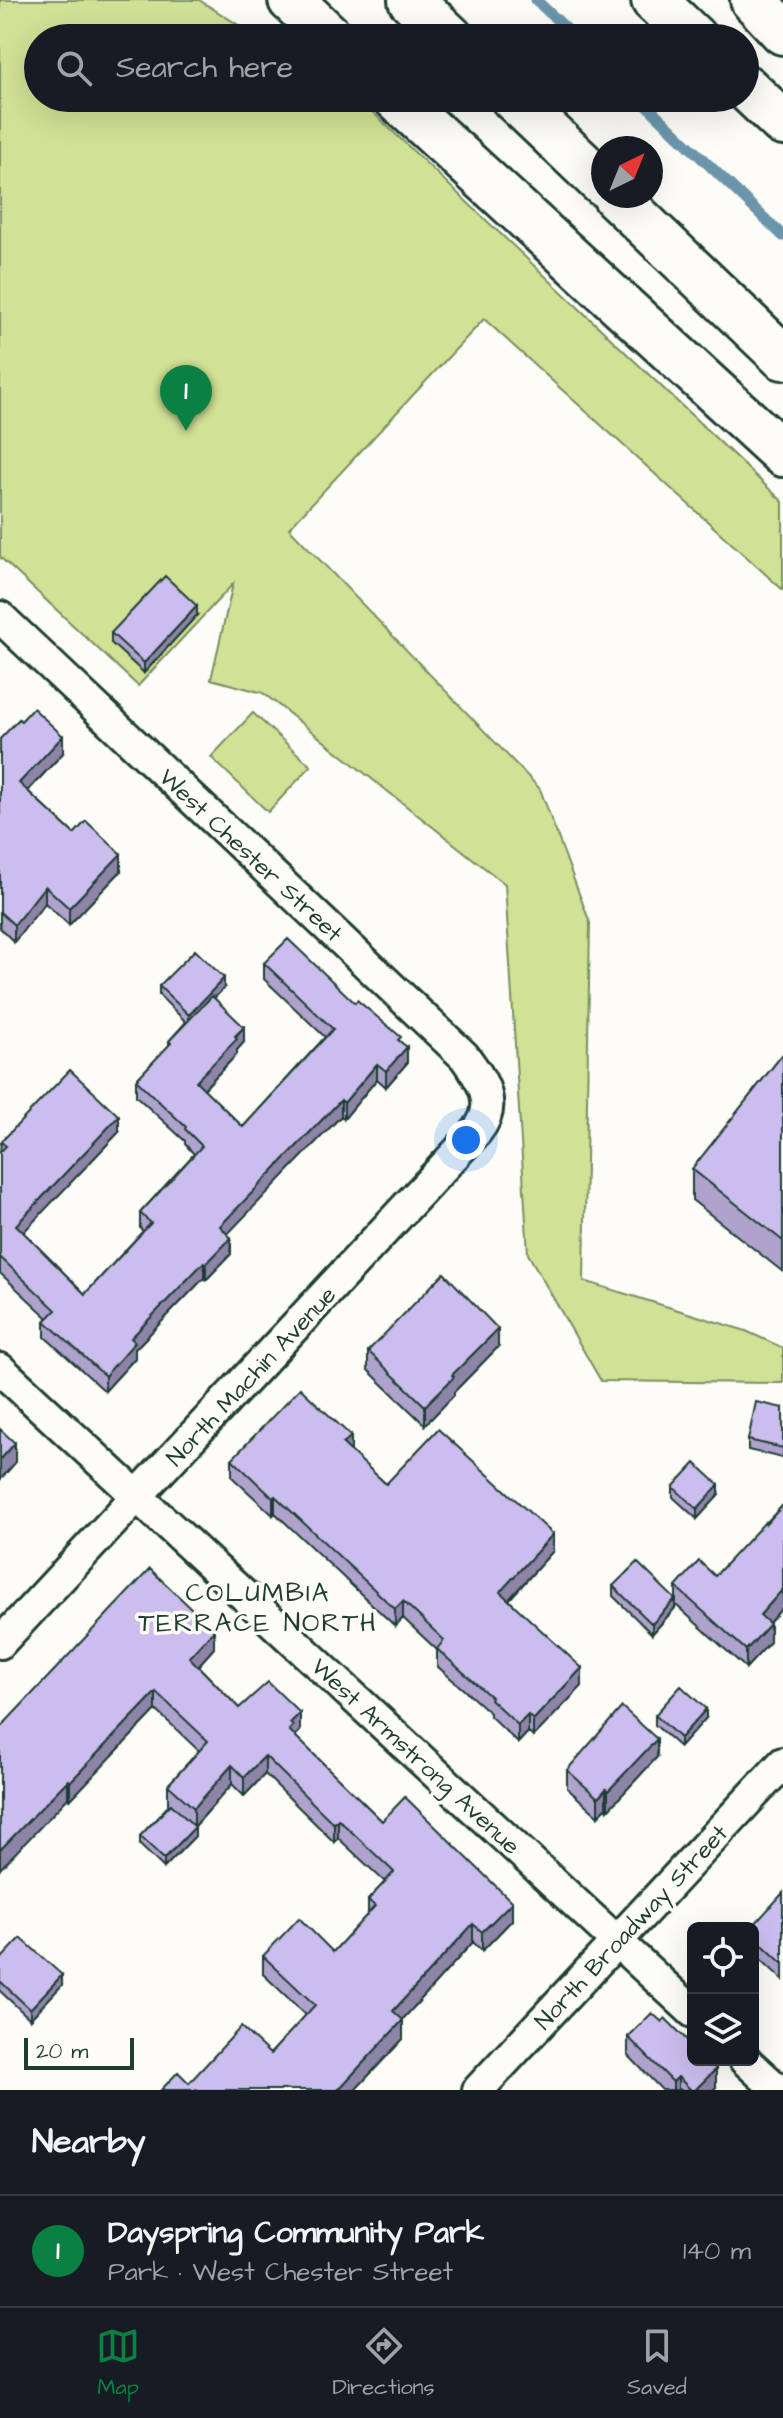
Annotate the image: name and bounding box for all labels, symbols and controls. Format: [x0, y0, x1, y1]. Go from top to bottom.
search box [24, 24, 759, 112]
icon: search [52, 46, 96, 90]
text: Search here [116, 47, 293, 89]
north arrow [591, 136, 663, 208]
pin: 1 [160, 365, 212, 431]
street label: West Chester Street [151, 761, 350, 950]
your location [446, 1120, 486, 1160]
street label: North Machin Avenue [159, 1279, 344, 1474]
district label: COLUMBIA TERRACE NORTH [138, 1575, 378, 1641]
street label: West Armstrong Avenue [303, 1651, 527, 1864]
street label: North Broadway Street [527, 1817, 737, 2039]
map controls [687, 1922, 759, 2066]
button: locate [687, 1922, 759, 1994]
button: layers [687, 1994, 759, 2066]
scale bar [24, 2034, 134, 2070]
text: 20 m [36, 2036, 88, 2067]
text: Nearby [32, 2118, 146, 2166]
text: Dayspring Community Park [108, 2212, 484, 2254]
text: 1 [56, 2233, 60, 2269]
text: 140 m [683, 2233, 751, 2269]
text: Park · West Chester Street [108, 2254, 453, 2290]
tab: Map [96, 2324, 140, 2403]
tab: Directions [332, 2324, 435, 2403]
tab: Saved [627, 2324, 687, 2403]

